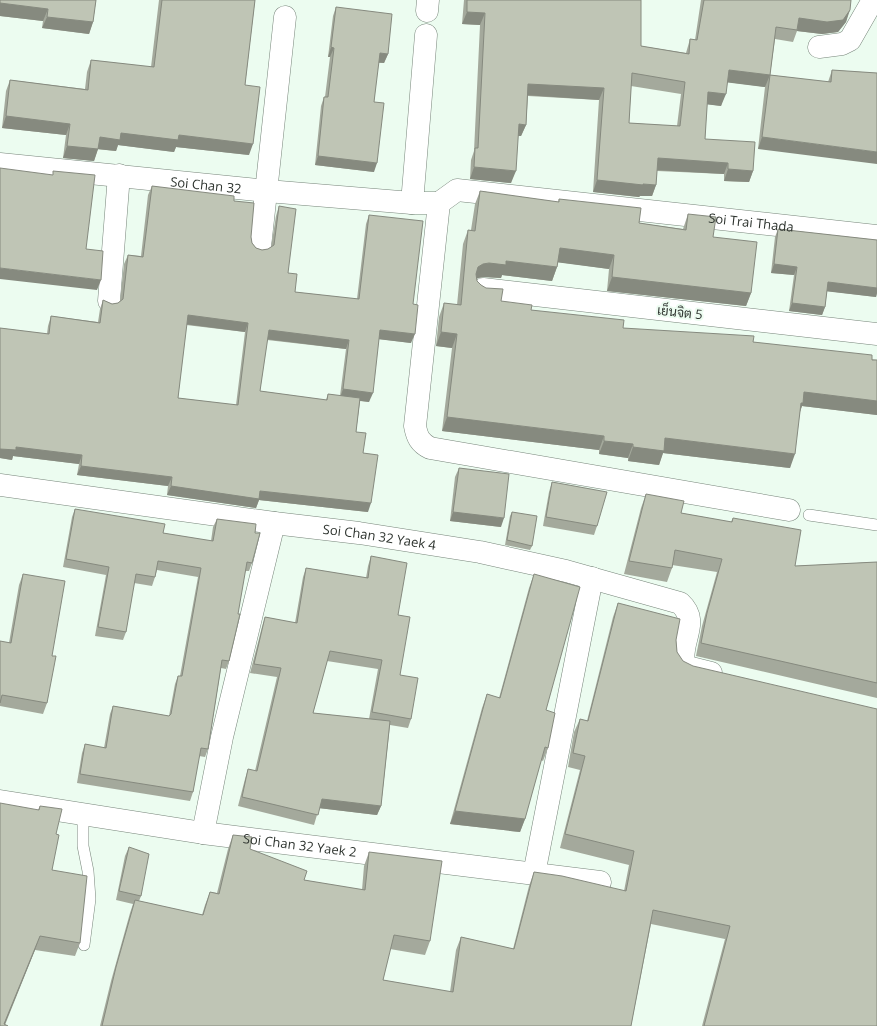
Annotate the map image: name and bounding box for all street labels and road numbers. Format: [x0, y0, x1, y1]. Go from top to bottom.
street label: Soi Chan 32 [170, 172, 242, 197]
street label: Soi Trai Thada [707, 209, 795, 236]
street label: เย็นจิต 5 [656, 301, 704, 323]
street label: Soi Chan 32 Yaek 4 [322, 520, 438, 554]
street label: Soi Chan 32 Yaek 2 [242, 829, 358, 861]

